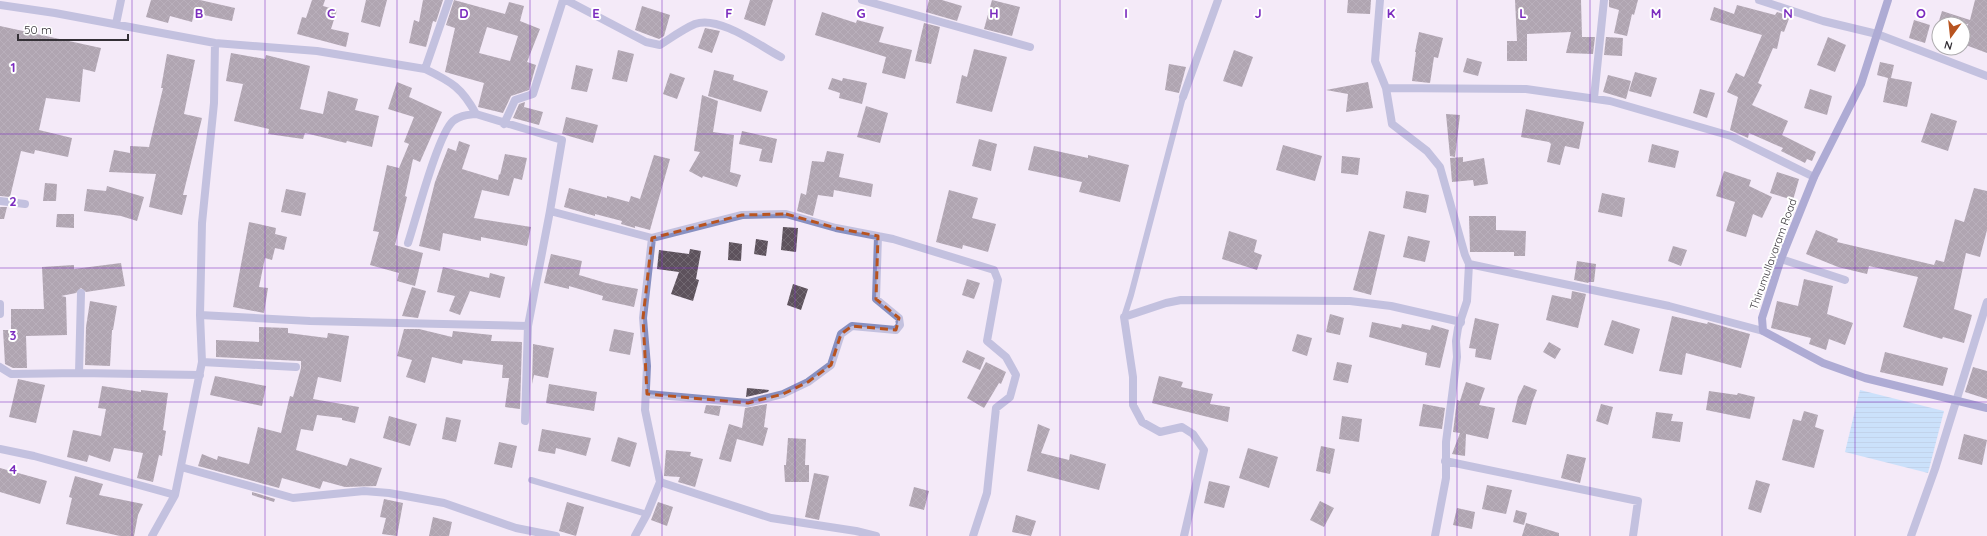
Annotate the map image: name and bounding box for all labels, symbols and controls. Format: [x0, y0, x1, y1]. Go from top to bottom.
text: B [195, 5, 203, 21]
text: C [327, 5, 335, 21]
text: D [459, 5, 469, 21]
text: E [592, 5, 600, 21]
text: F [725, 5, 733, 21]
text: G [856, 5, 866, 21]
text: H [989, 5, 999, 21]
text: I [1124, 5, 1128, 21]
text: J [1254, 5, 1262, 21]
text: K [1387, 5, 1396, 21]
text: L [1519, 5, 1527, 21]
text: M [1651, 5, 1661, 21]
text: N [1783, 5, 1793, 21]
text: O [1916, 5, 1926, 21]
scale bar [18, 16, 128, 42]
north arrow [1931, 16, 1971, 56]
text: 50 m [24, 22, 52, 37]
text: N [1943, 38, 1954, 53]
text: 1 [10, 59, 16, 75]
text: 2 [9, 193, 17, 209]
street label: Thirumullavaram Road [1746, 197, 1800, 311]
text: 3 [10, 327, 17, 343]
text: 4 [9, 461, 17, 477]

